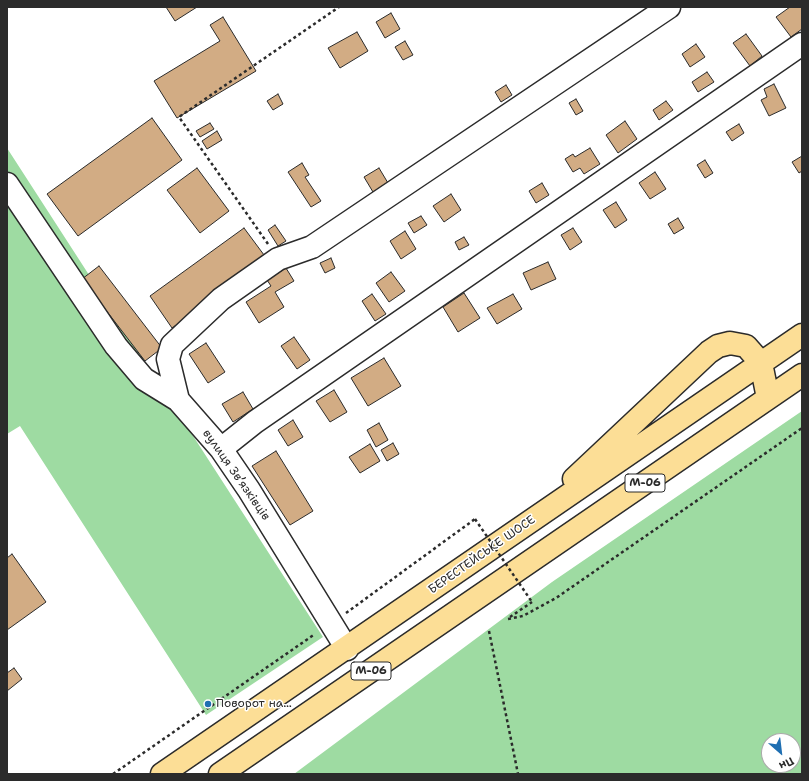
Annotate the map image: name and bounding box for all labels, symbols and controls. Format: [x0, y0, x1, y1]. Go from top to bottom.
street label: вулиця Звʼязківців [199, 427, 273, 523]
road number: М-06 [625, 474, 665, 492]
street label: БЕРЕСТЕЙСЬКЕ ШОСЕ [426, 513, 538, 597]
road number: М-06 [351, 662, 391, 680]
place label: Поворот на... [216, 697, 292, 711]
marker: Поворот на... [203, 699, 213, 709]
north arrow [761, 733, 801, 773]
text: Пн [776, 753, 796, 773]

